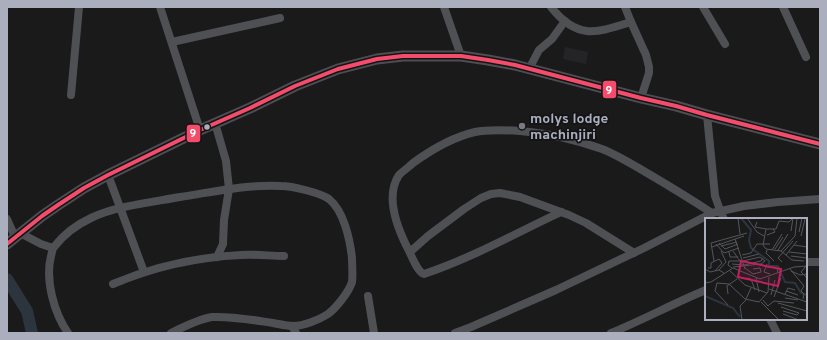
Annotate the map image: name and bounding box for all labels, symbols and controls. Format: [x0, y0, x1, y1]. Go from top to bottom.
line badge: 9 [602, 80, 617, 99]
text: 9 [606, 84, 613, 98]
place label: molys lodge machinjiri [530, 111, 609, 144]
marker: molys lodge machinjiri [517, 121, 527, 131]
unlabelled marker [202, 122, 212, 132]
line badge: 9 [186, 124, 201, 143]
text: 9 [190, 127, 197, 141]
inset map [705, 218, 807, 320]

